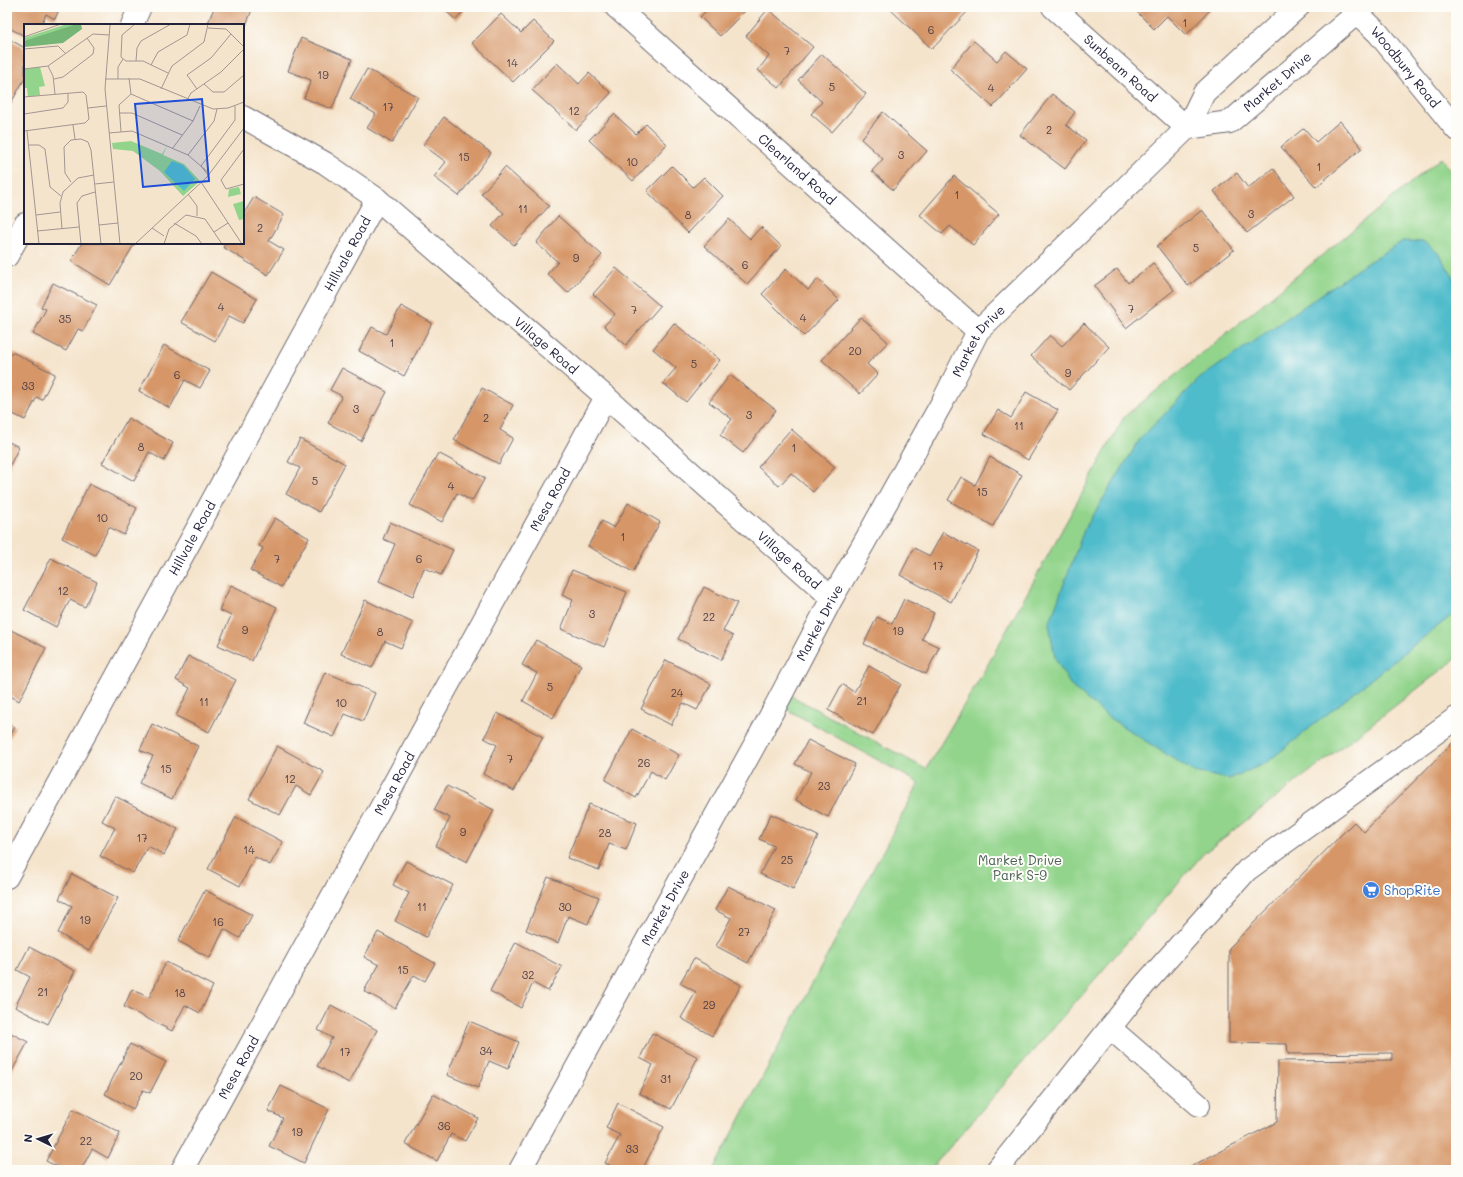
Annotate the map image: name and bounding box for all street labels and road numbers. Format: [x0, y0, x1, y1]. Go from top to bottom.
street label: Woodbury Road [1368, 22, 1444, 111]
street label: Sunbeam Road [1081, 30, 1161, 105]
street label: Market Drive [1239, 47, 1314, 115]
street label: Clearland Road [755, 129, 840, 208]
street label: Hillvale Road [319, 213, 374, 294]
street label: Market Drive [948, 301, 1008, 379]
street label: Village Road [511, 313, 582, 377]
street label: Mesa Road [525, 464, 574, 534]
street label: Hillvale Road [164, 498, 219, 578]
street label: Village Road [754, 527, 825, 592]
street label: Market Drive [792, 581, 846, 663]
street label: Mesa Road [369, 749, 418, 818]
street label: Market Drive [637, 866, 692, 948]
street label: Mesa Road [214, 1033, 262, 1102]

